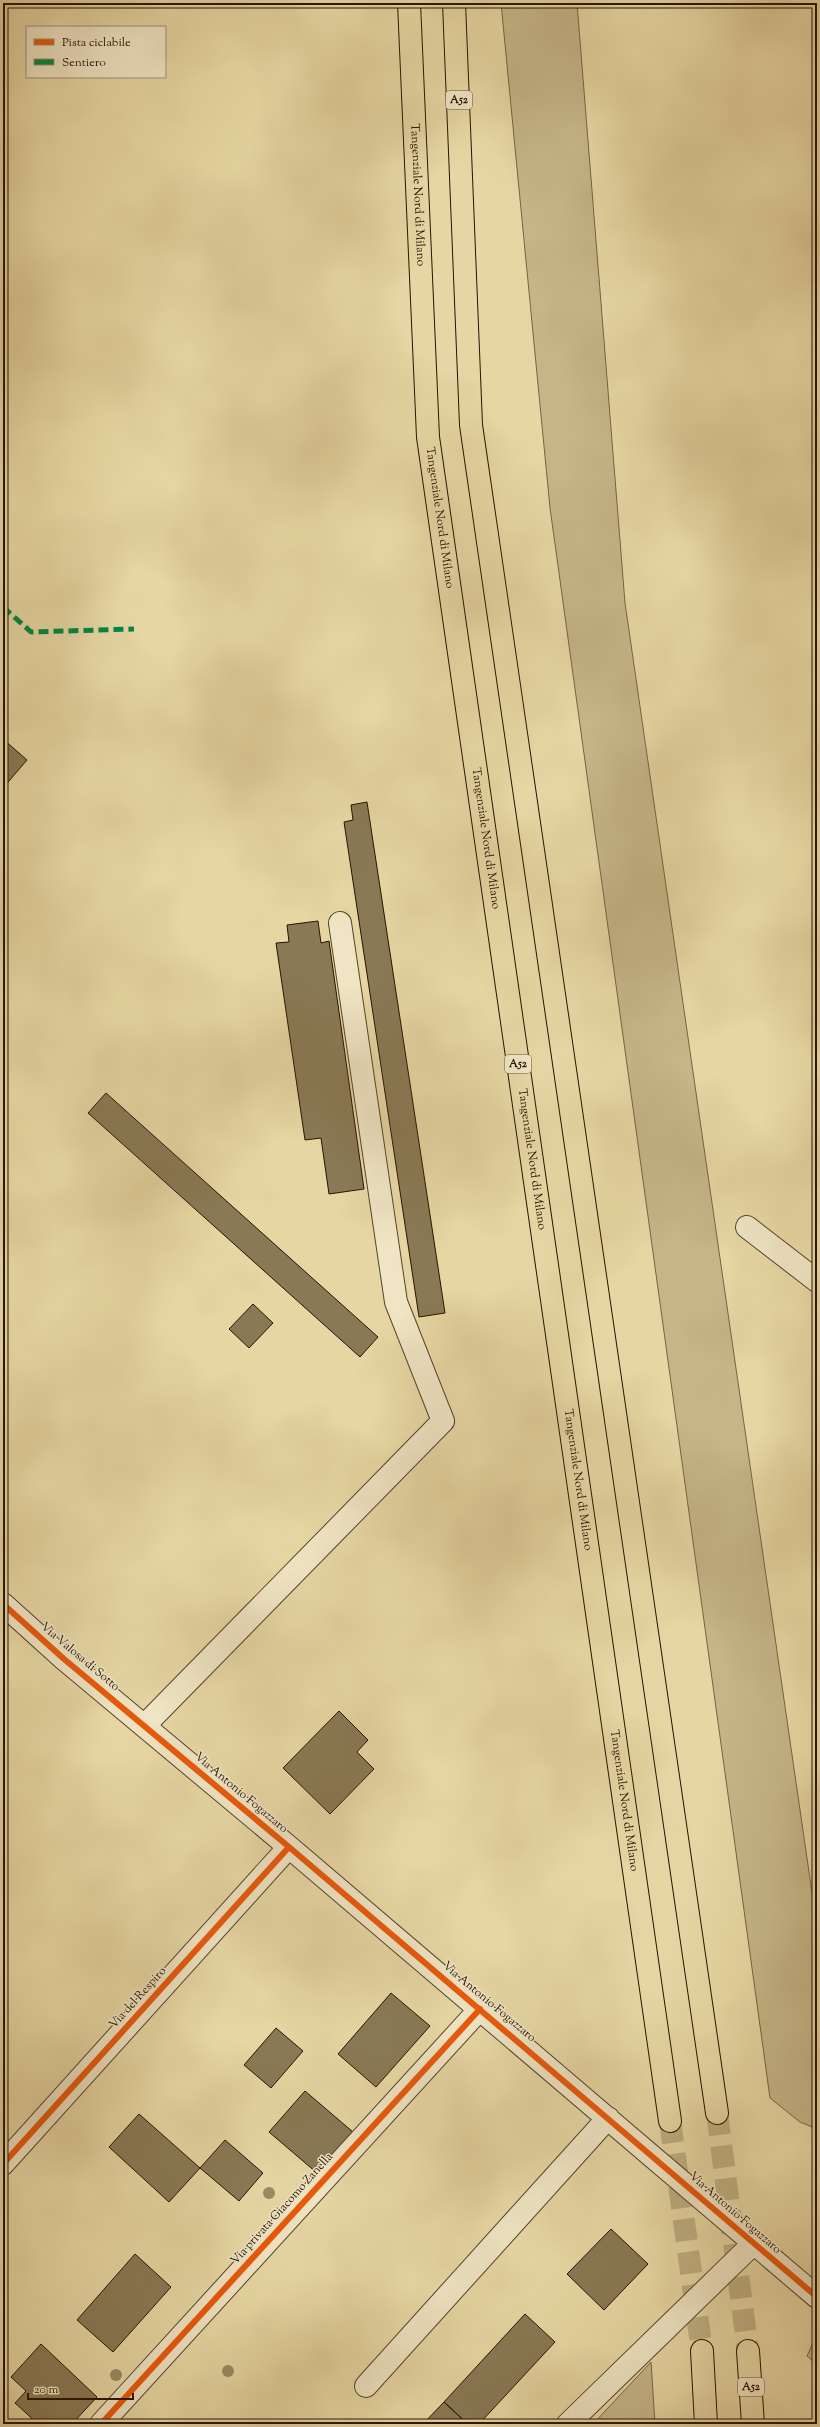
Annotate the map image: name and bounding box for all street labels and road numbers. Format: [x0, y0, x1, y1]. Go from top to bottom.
road number: A52 [446, 91, 472, 109]
street label: Tangenziale Nord di Milano [405, 123, 430, 267]
street label: Tangenziale Nord di Milano [421, 446, 459, 590]
street label: Tangenziale Nord di Milano [467, 766, 505, 911]
road number: A52 [505, 1055, 531, 1073]
street label: Tangenziale Nord di Milano [513, 1087, 551, 1232]
street label: Tangenziale Nord di Milano [559, 1408, 597, 1552]
street label: Via Valosa di Sotto [36, 1618, 124, 1696]
street label: Tangenziale Nord di Milano [605, 1729, 643, 1873]
street label: Via Antonio Fogazzaro [190, 1748, 292, 1838]
street label: Via Antonio Fogazzaro [438, 1957, 540, 2047]
street label: Via del Respiro [105, 1963, 171, 2033]
street label: Via privata Giacomo Zanella [227, 2149, 338, 2269]
street label: Via Antonio Fogazzaro [685, 2168, 786, 2259]
road number: A52 [738, 2378, 764, 2396]

